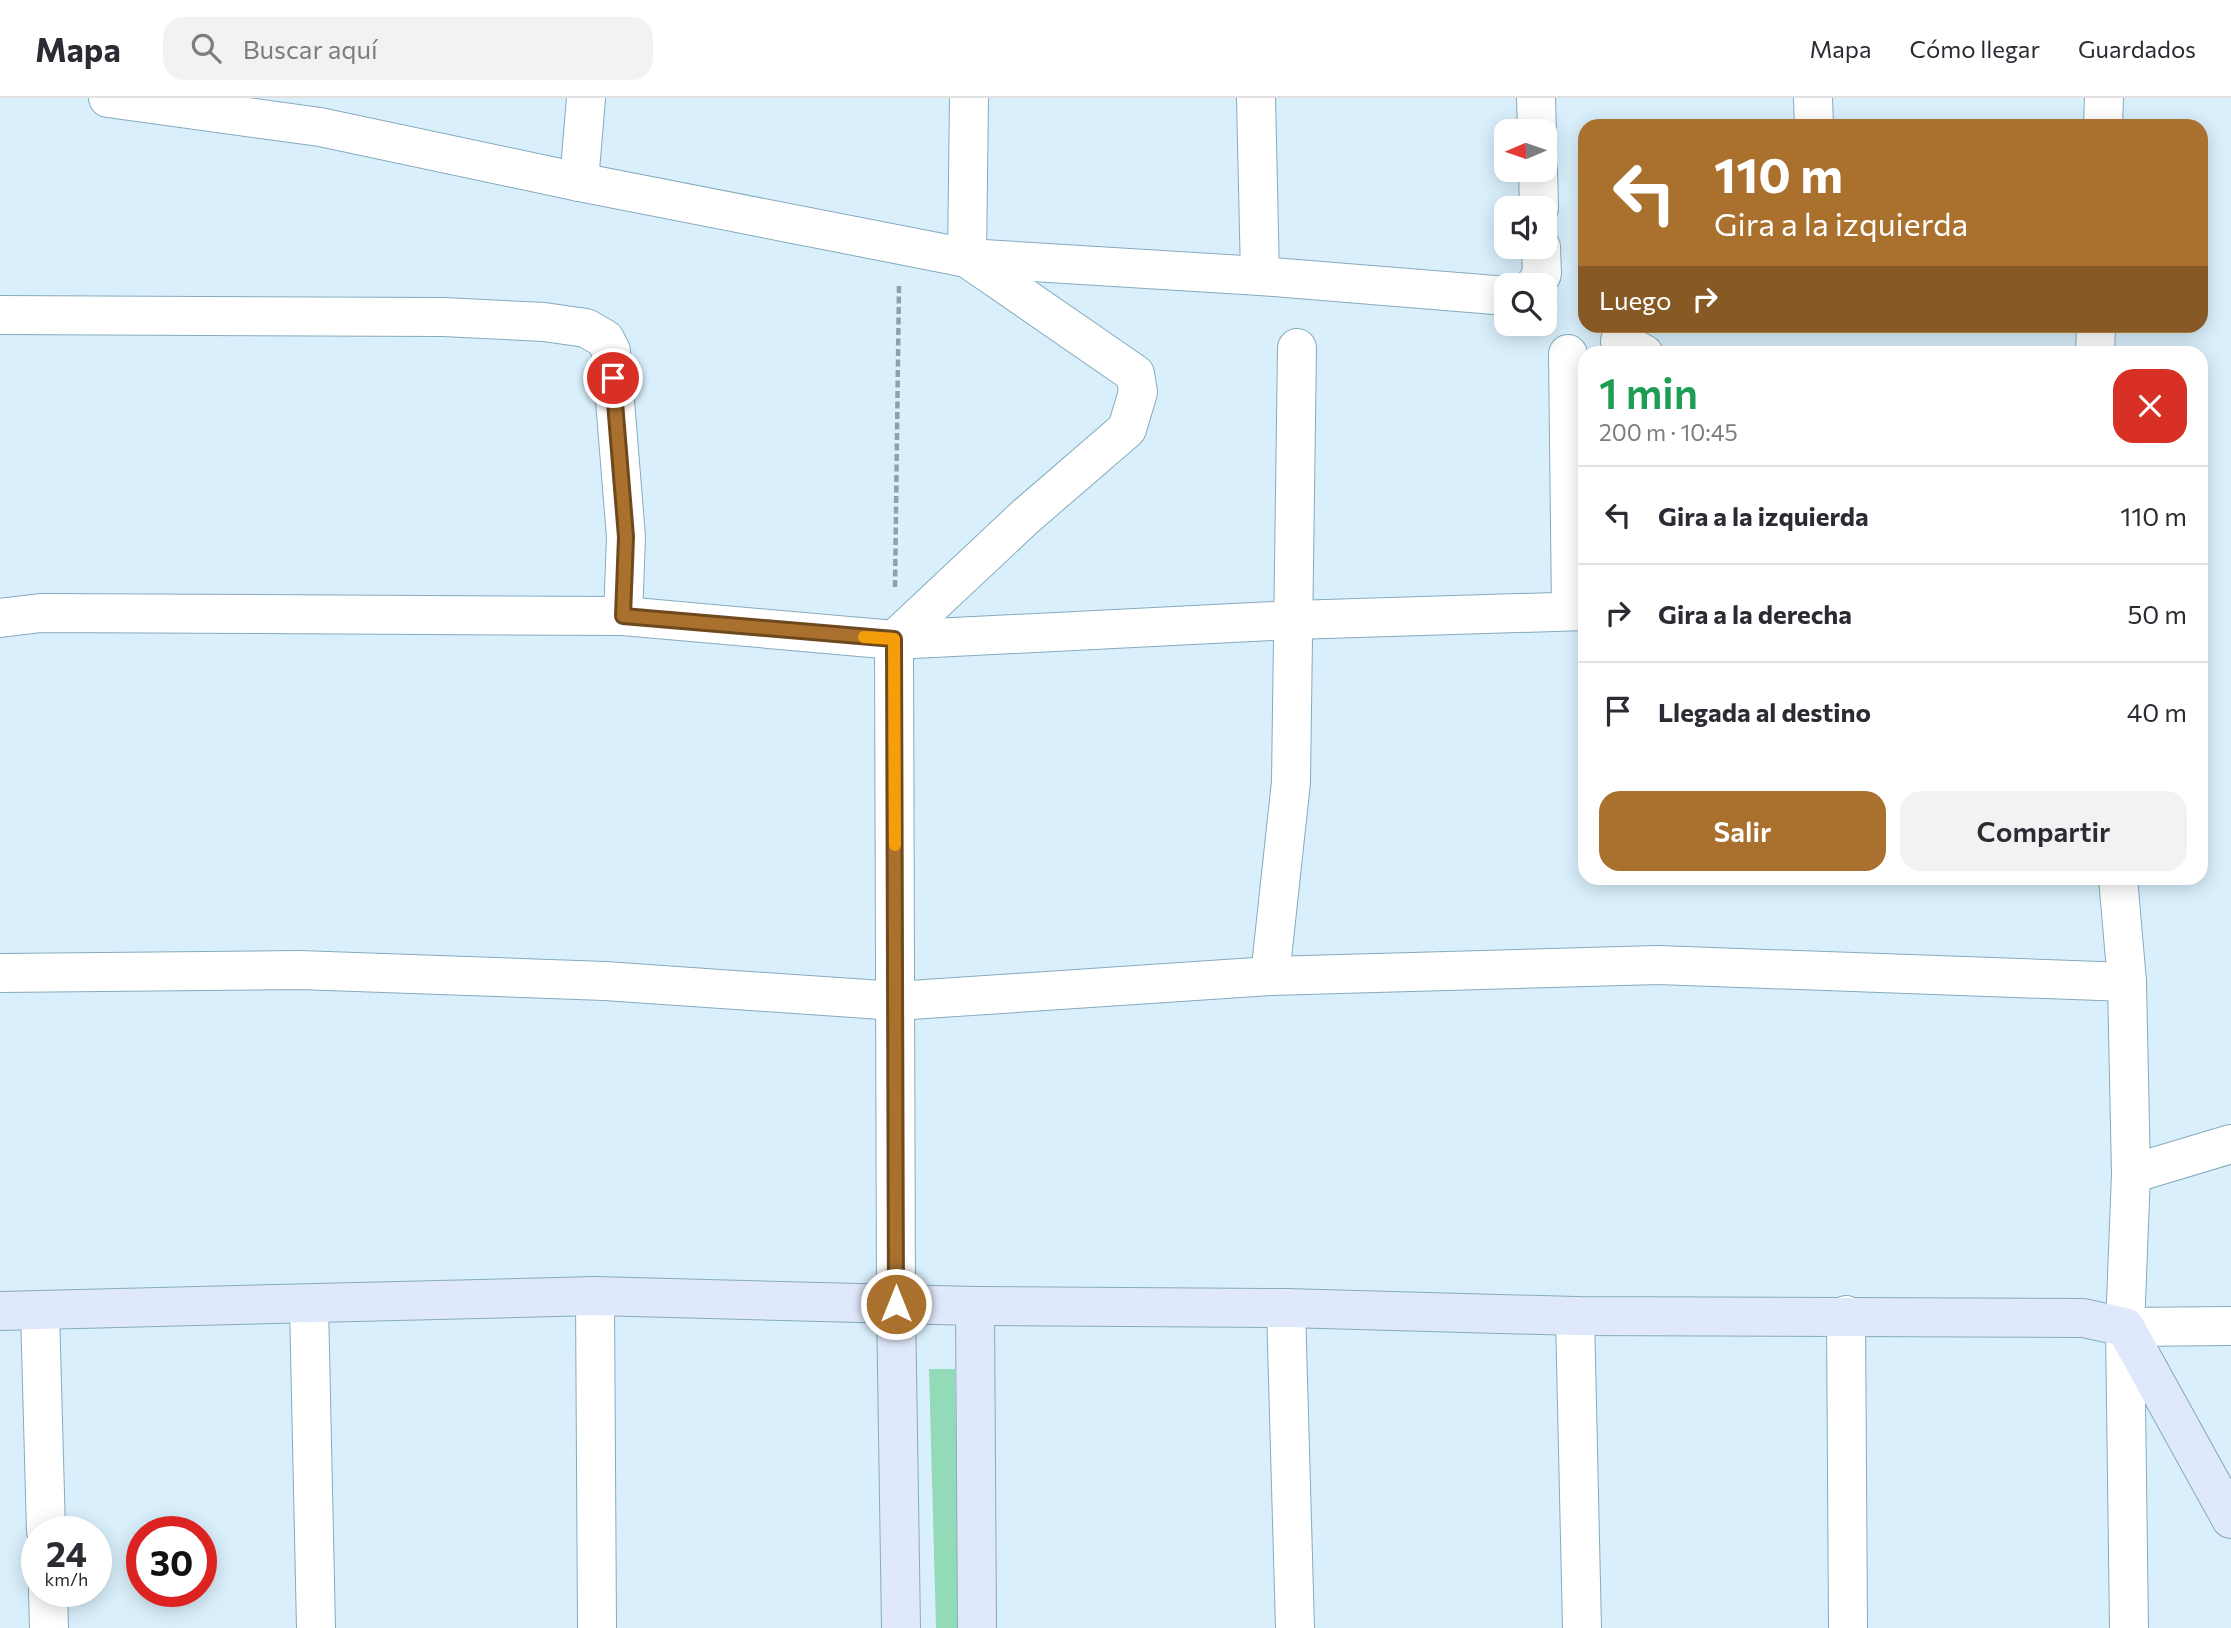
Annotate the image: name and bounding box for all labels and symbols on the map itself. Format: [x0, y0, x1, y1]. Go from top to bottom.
north arrow [1494, 119, 1558, 182]
pin [583, 348, 643, 408]
position arrow [859, 1267, 933, 1341]
speed limit sign: 30 [126, 1516, 217, 1607]

